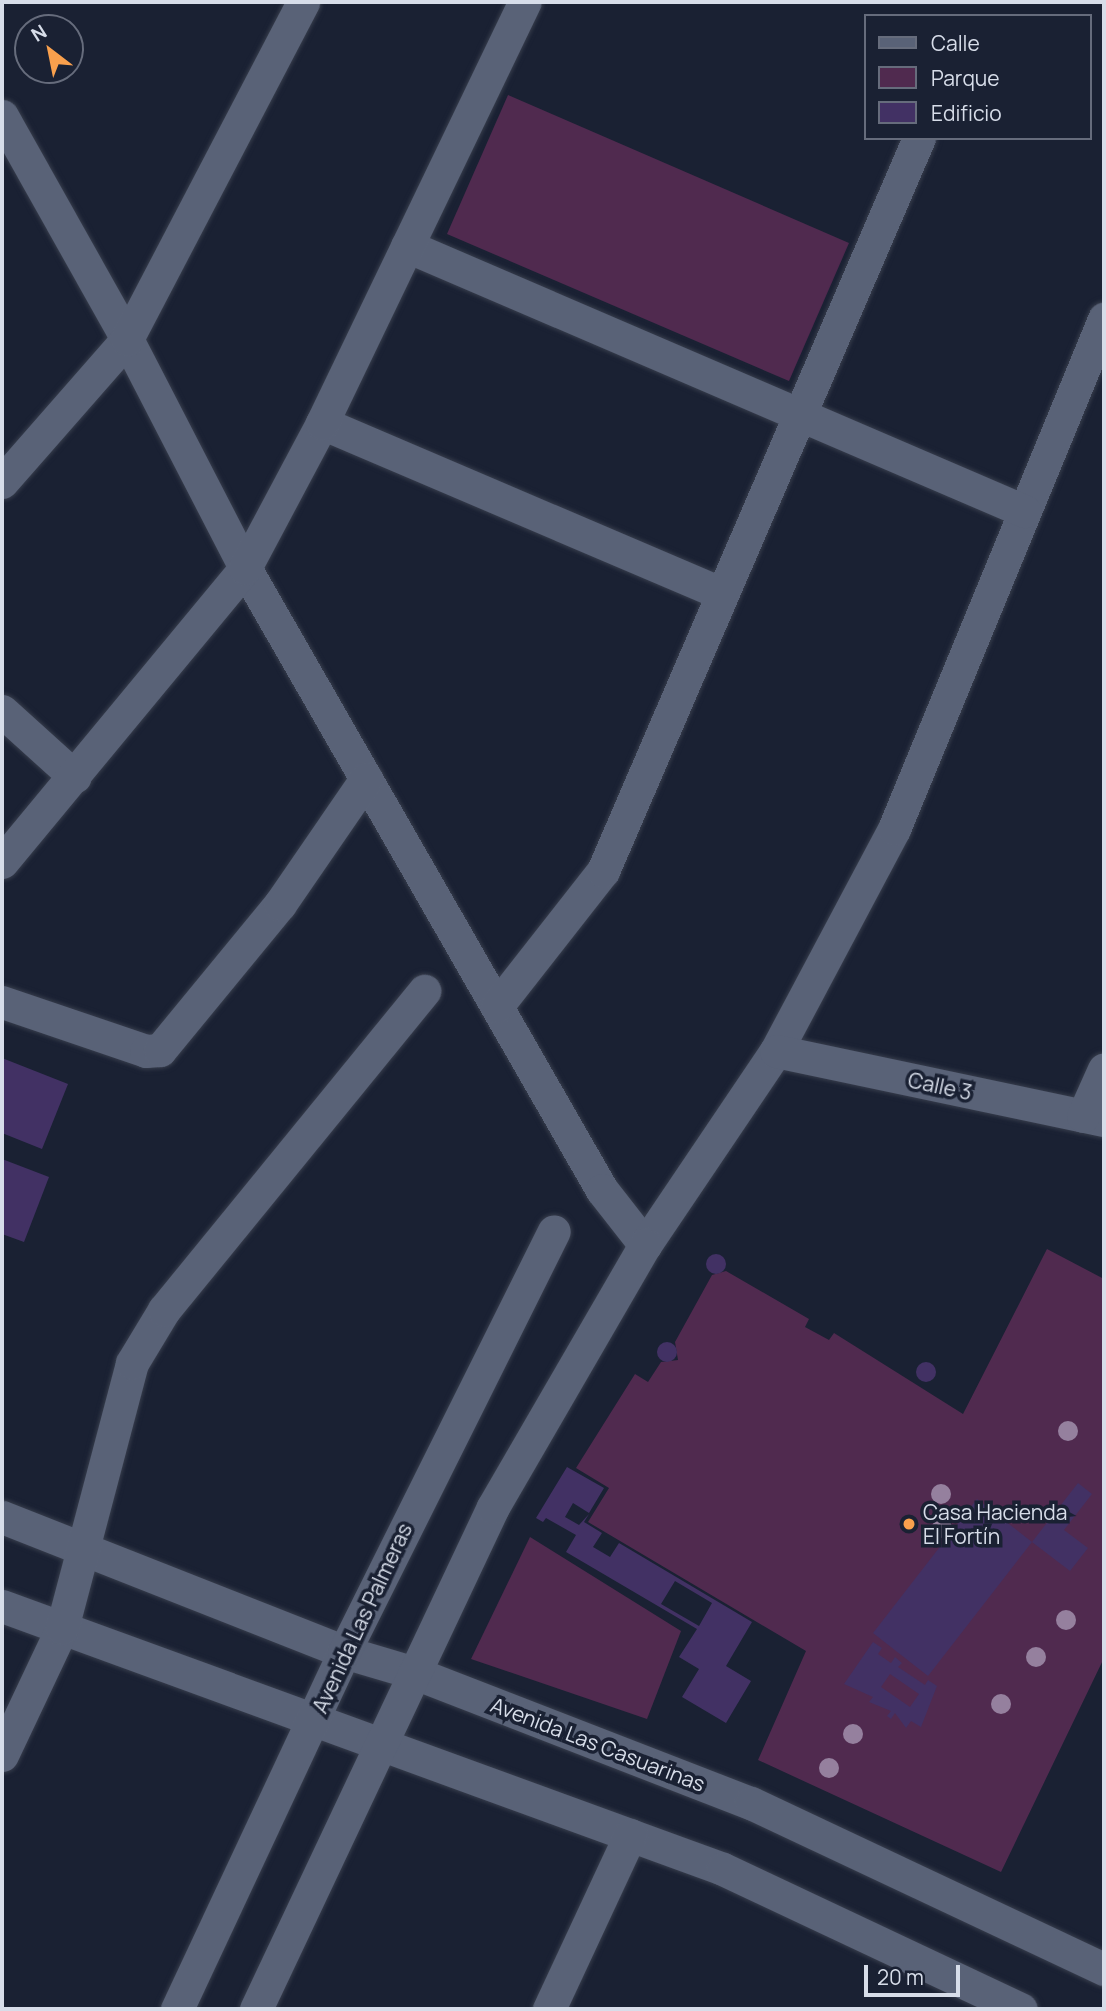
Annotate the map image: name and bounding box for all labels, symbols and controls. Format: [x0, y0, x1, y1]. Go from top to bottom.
north arrow [14, 14, 84, 84]
legend [864, 14, 1092, 140]
text: N [26, 18, 52, 48]
text: Calle [931, 29, 980, 57]
text: Parque [931, 64, 1000, 92]
text: Edificio [931, 99, 1002, 127]
street label: Calle 3 [906, 1067, 974, 1105]
place label: Casa Hacienda El Fortín [923, 1499, 1067, 1549]
marker: Casa Hacienda El Fortín [901, 1516, 917, 1532]
street label: Avenida Las Palmeras [307, 1519, 417, 1717]
street label: Avenida Las Casuarinas [487, 1691, 709, 1797]
scale bar [868, 1952, 964, 1996]
text: 20 m [877, 1963, 924, 1991]

